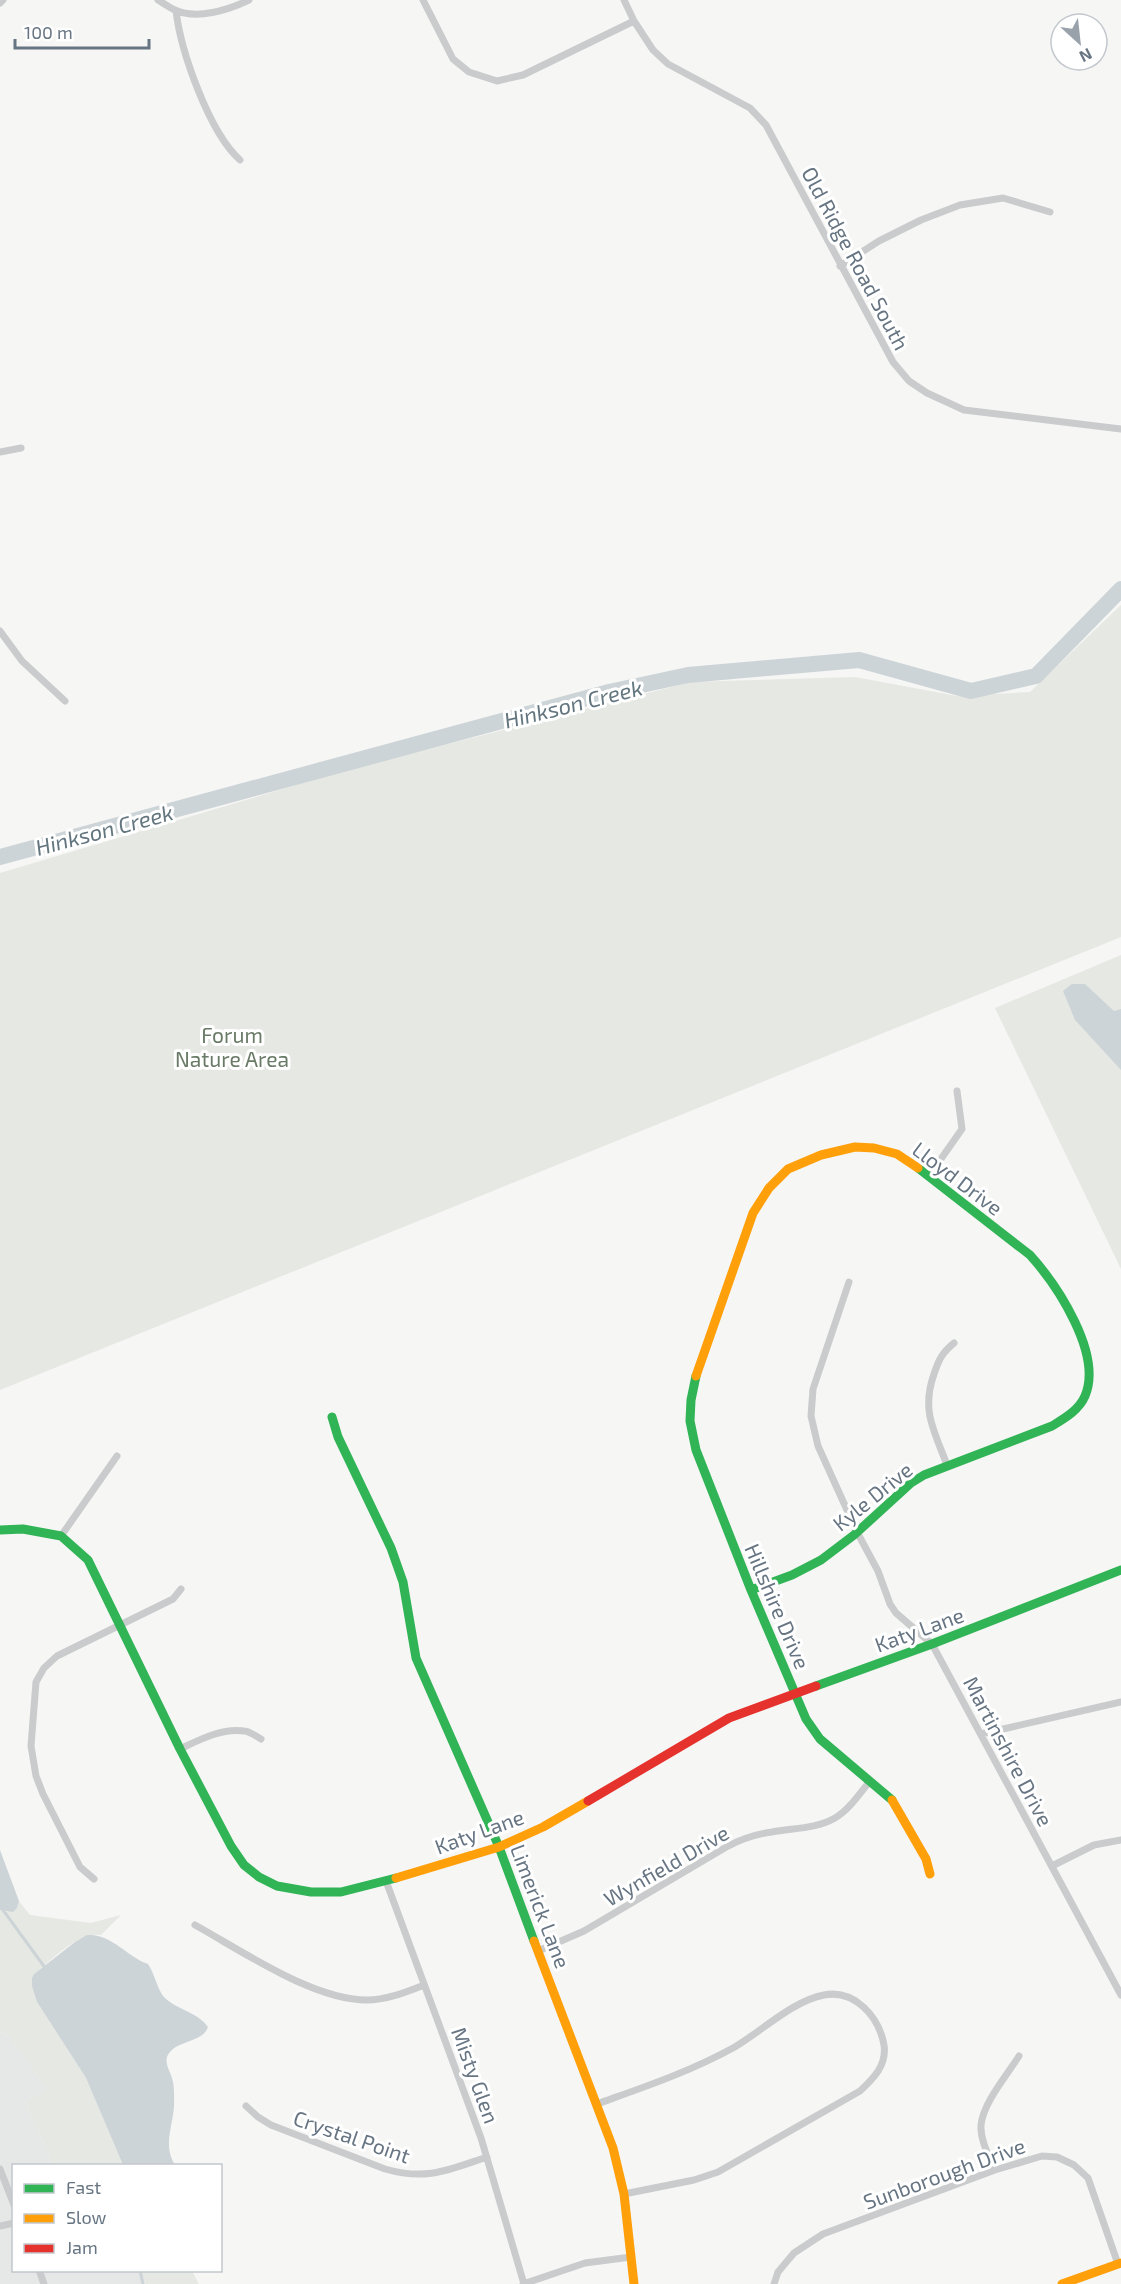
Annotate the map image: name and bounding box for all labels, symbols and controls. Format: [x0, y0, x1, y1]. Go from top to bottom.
scale bar [15, 12, 148, 50]
north arrow [1049, 12, 1109, 72]
text: 100 m [24, 21, 73, 43]
text: N [1077, 45, 1096, 67]
street label: Old Ridge Road South [797, 162, 915, 354]
water label: Hinkson Creek [501, 673, 645, 733]
water label: Hinkson Creek [32, 798, 176, 860]
park label: Forum Nature Area [175, 1022, 289, 1071]
street label: Lloyd Drive [908, 1136, 1008, 1220]
street label: Kyle Drive [827, 1456, 917, 1536]
street label: Hillshire Drive [740, 1540, 816, 1672]
street label: Katy Lane [871, 1601, 967, 1657]
street label: Martinshire Drive [959, 1672, 1059, 1830]
street label: Katy Lane [431, 1803, 527, 1859]
street label: Wynfield Drive [599, 1819, 733, 1911]
street label: Limerick Lane [506, 1841, 576, 1971]
street label: Misty Glen [447, 2023, 505, 2127]
street label: Crystal Point [290, 2104, 414, 2168]
street label: Sunborough Drive [860, 2132, 1028, 2214]
legend [12, 2164, 222, 2272]
text: Fast [66, 2176, 101, 2198]
text: Slow [66, 2206, 107, 2228]
text: Jam [66, 2236, 98, 2258]

